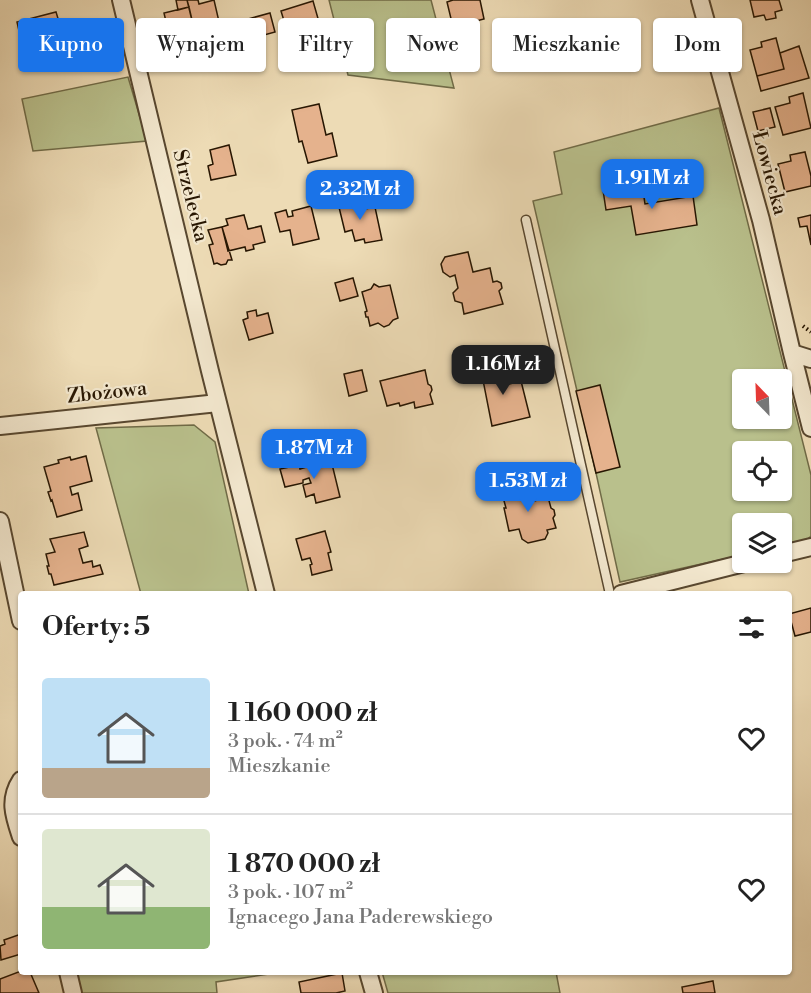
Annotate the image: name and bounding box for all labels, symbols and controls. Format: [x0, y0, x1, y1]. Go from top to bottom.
chip: Kupno [18, 18, 124, 72]
chip: Wynajem [136, 18, 266, 72]
chip: Filtry [278, 18, 374, 72]
chip: Nowe [386, 18, 480, 72]
chip: Mieszkanie [492, 18, 641, 72]
chip: Dom [653, 18, 742, 72]
street label: Łowiecka [746, 128, 792, 219]
street label: Strzelecka [166, 147, 214, 246]
pin: 1.91M zł [590, 159, 714, 210]
text: 1.91M zł [615, 166, 689, 191]
pin: 2.32M zł [298, 170, 422, 221]
text: 2.32M zł [320, 177, 400, 202]
pin: 1.16M zł [441, 345, 565, 396]
text: 1.16M zł [466, 352, 540, 377]
north arrow [732, 369, 792, 429]
map controls [732, 369, 792, 573]
street label: Zbożowa [66, 376, 149, 410]
pin: 1.87M zł [252, 429, 376, 480]
text: 1.87M zł [275, 436, 353, 461]
button: locate [732, 441, 792, 501]
pin: 1.53M zł [466, 462, 590, 513]
text: 1.53M zł [489, 469, 567, 494]
button: layers [732, 513, 792, 573]
text: Oferty: 5 [42, 611, 150, 643]
icon: filters [735, 611, 768, 644]
text: 1 160 000 zł [228, 697, 377, 729]
icon: home [90, 702, 162, 774]
icon: heart [735, 722, 768, 755]
text: 3 pok. · 74 m² [228, 729, 343, 754]
text: Mieszkanie [228, 754, 331, 779]
text: 1 870 000 zł [228, 848, 380, 880]
icon: home [90, 853, 162, 925]
icon: heart [735, 873, 768, 906]
text: 3 pok. · 107 m² [228, 880, 353, 905]
text: Ignacego Jana Paderewskiego [228, 905, 493, 930]

